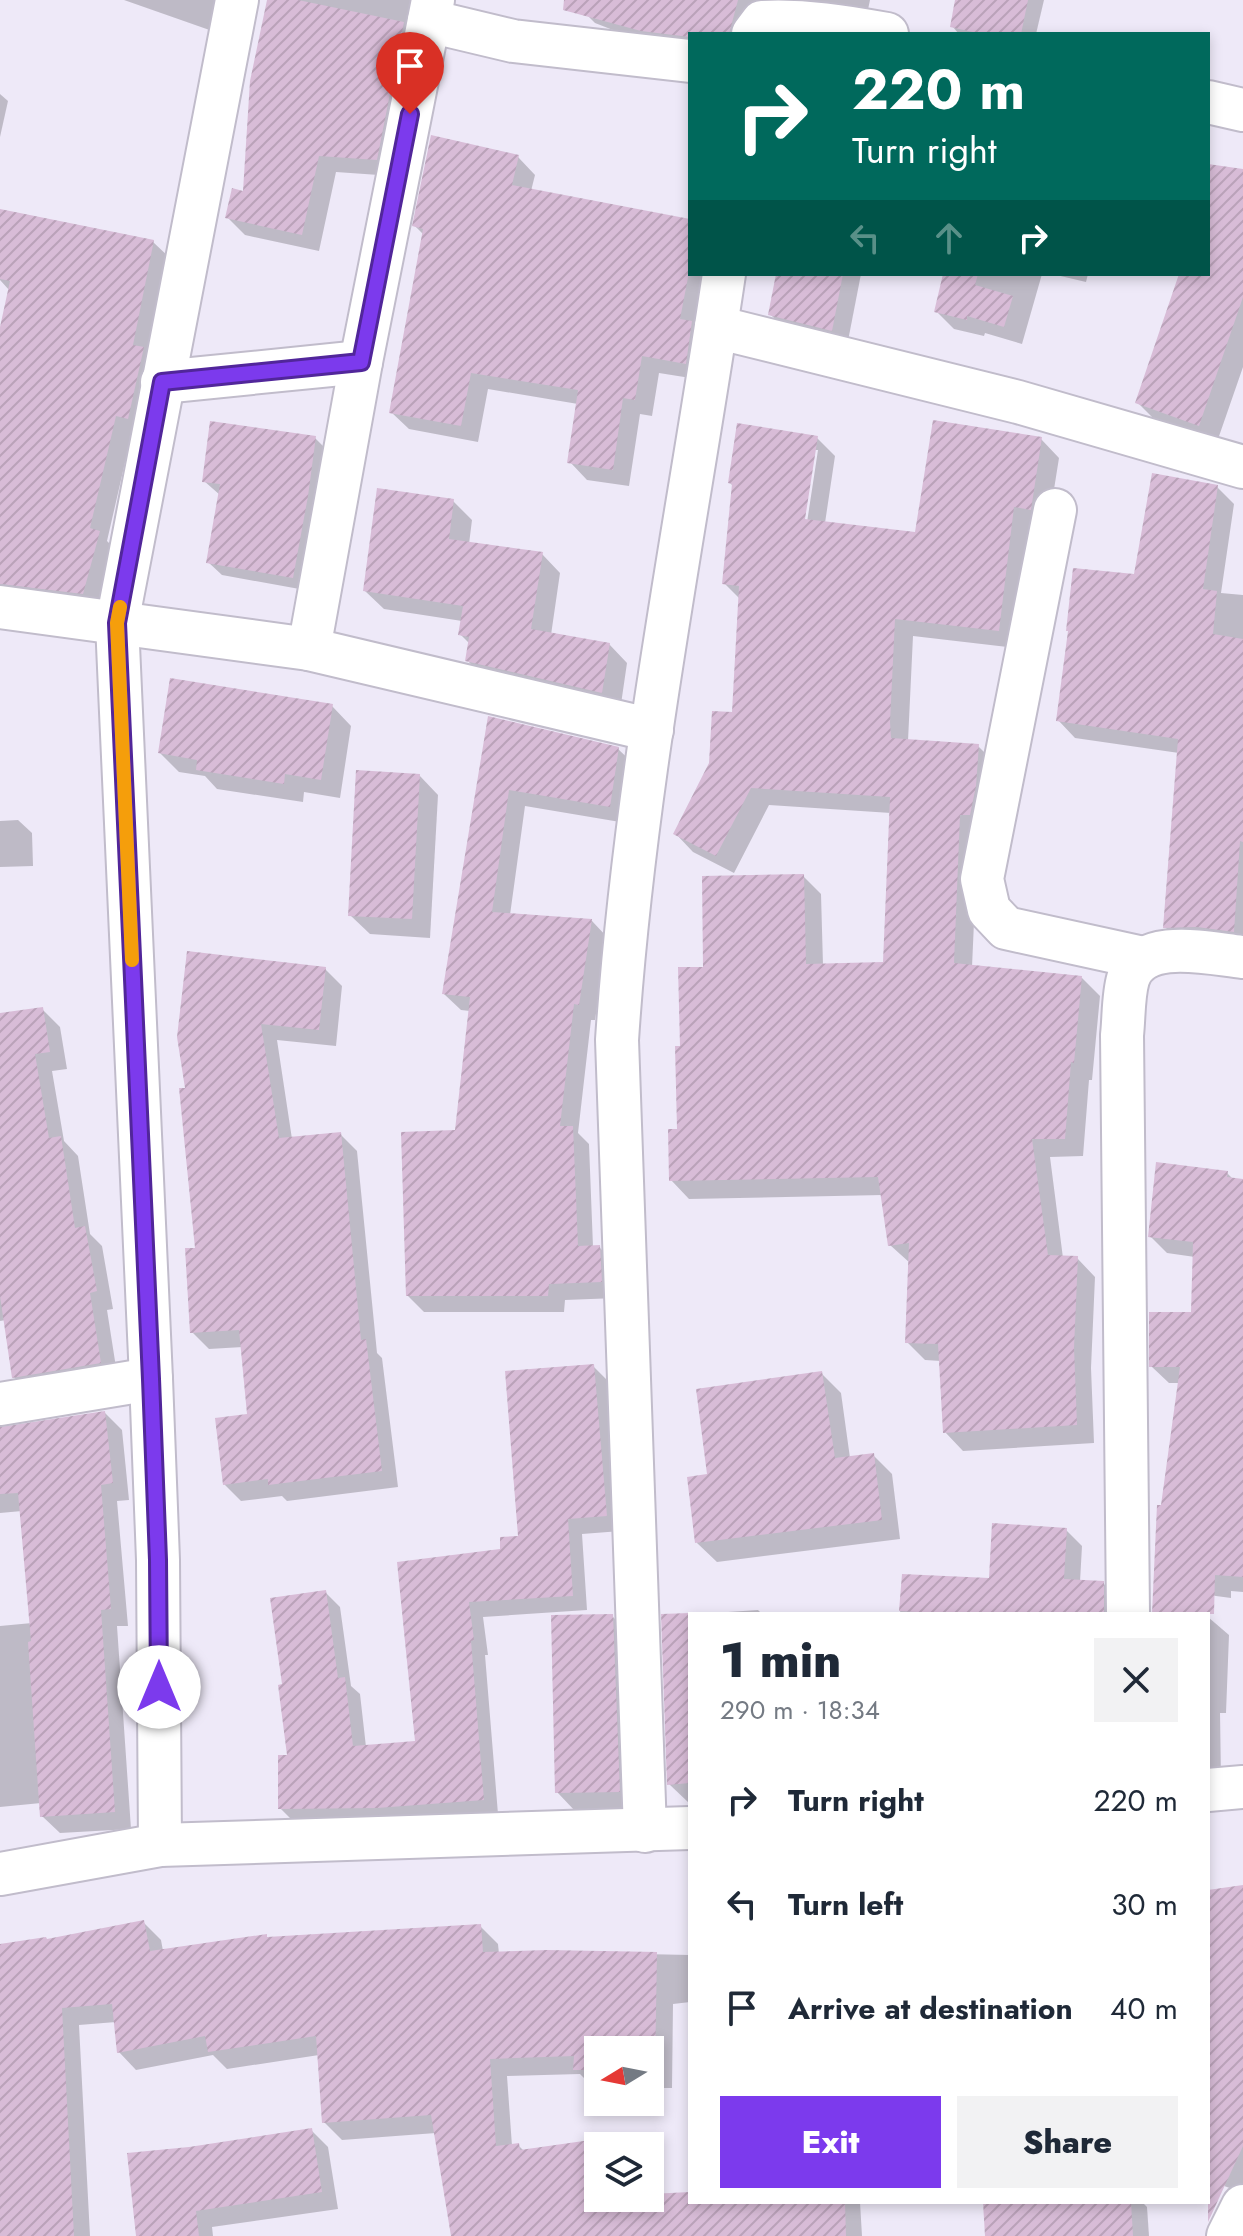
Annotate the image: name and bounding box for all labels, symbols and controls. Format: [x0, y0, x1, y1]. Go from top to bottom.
pin [376, 32, 444, 114]
icon: arrive [388, 44, 432, 88]
text: 220 m [852, 49, 1025, 130]
icon: right [720, 64, 824, 168]
text: Turn right [852, 124, 997, 176]
icon: left [843, 216, 887, 260]
icon: ahead [927, 216, 971, 260]
icon: right [1011, 216, 1055, 260]
text: 1 min [720, 1626, 841, 1695]
button: close [1094, 1638, 1178, 1722]
position arrow [117, 1645, 201, 1729]
text: 290 m · 18:34 [720, 1691, 880, 1729]
icon: right [720, 1778, 764, 1822]
text: Turn right [788, 1779, 924, 1822]
text: 220 m [1093, 1779, 1178, 1822]
icon: left [720, 1882, 764, 1926]
text: Turn left [788, 1883, 903, 1926]
text: 30 m [1111, 1883, 1178, 1926]
icon: arrive [720, 1986, 764, 2030]
text: Arrive at destination [788, 1987, 1073, 2030]
text: 40 m [1110, 1987, 1178, 2030]
north arrow [584, 2036, 664, 2116]
map controls [584, 2036, 664, 2212]
button: Exit [720, 2096, 941, 2188]
button: Share [957, 2096, 1178, 2188]
button: layers [584, 2132, 664, 2212]

